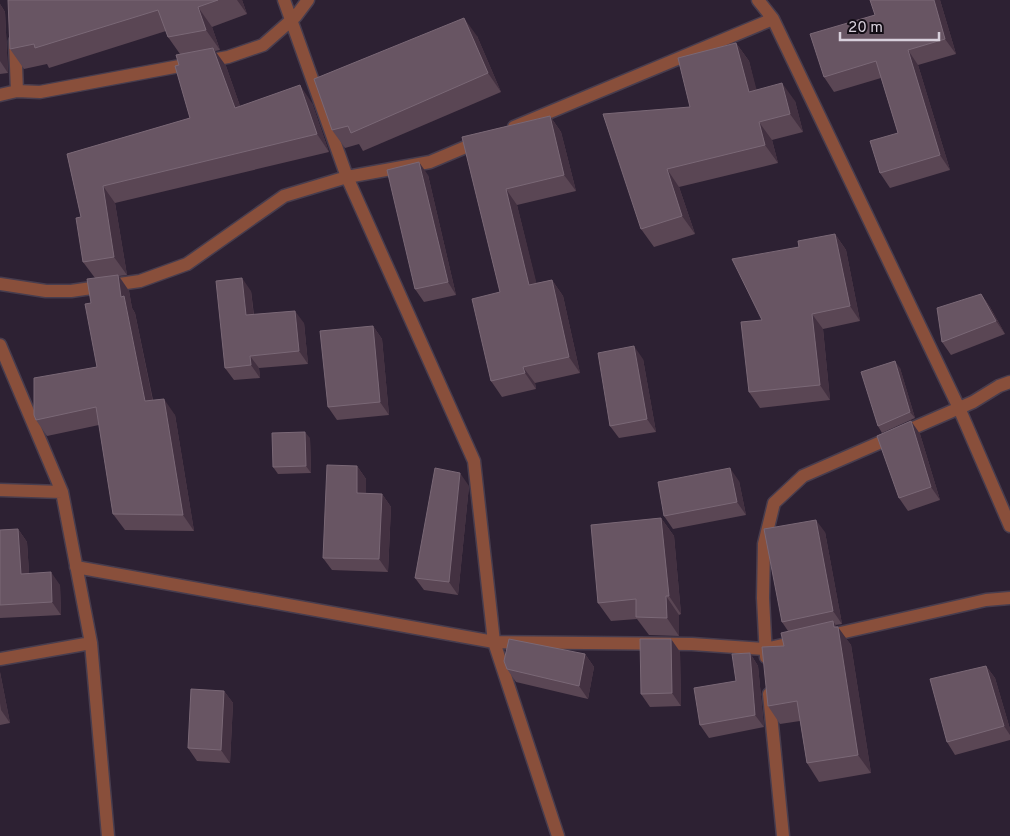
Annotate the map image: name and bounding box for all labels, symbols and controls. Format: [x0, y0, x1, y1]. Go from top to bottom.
scale bar [840, 10, 939, 42]
text: 20 m [848, 19, 883, 38]

